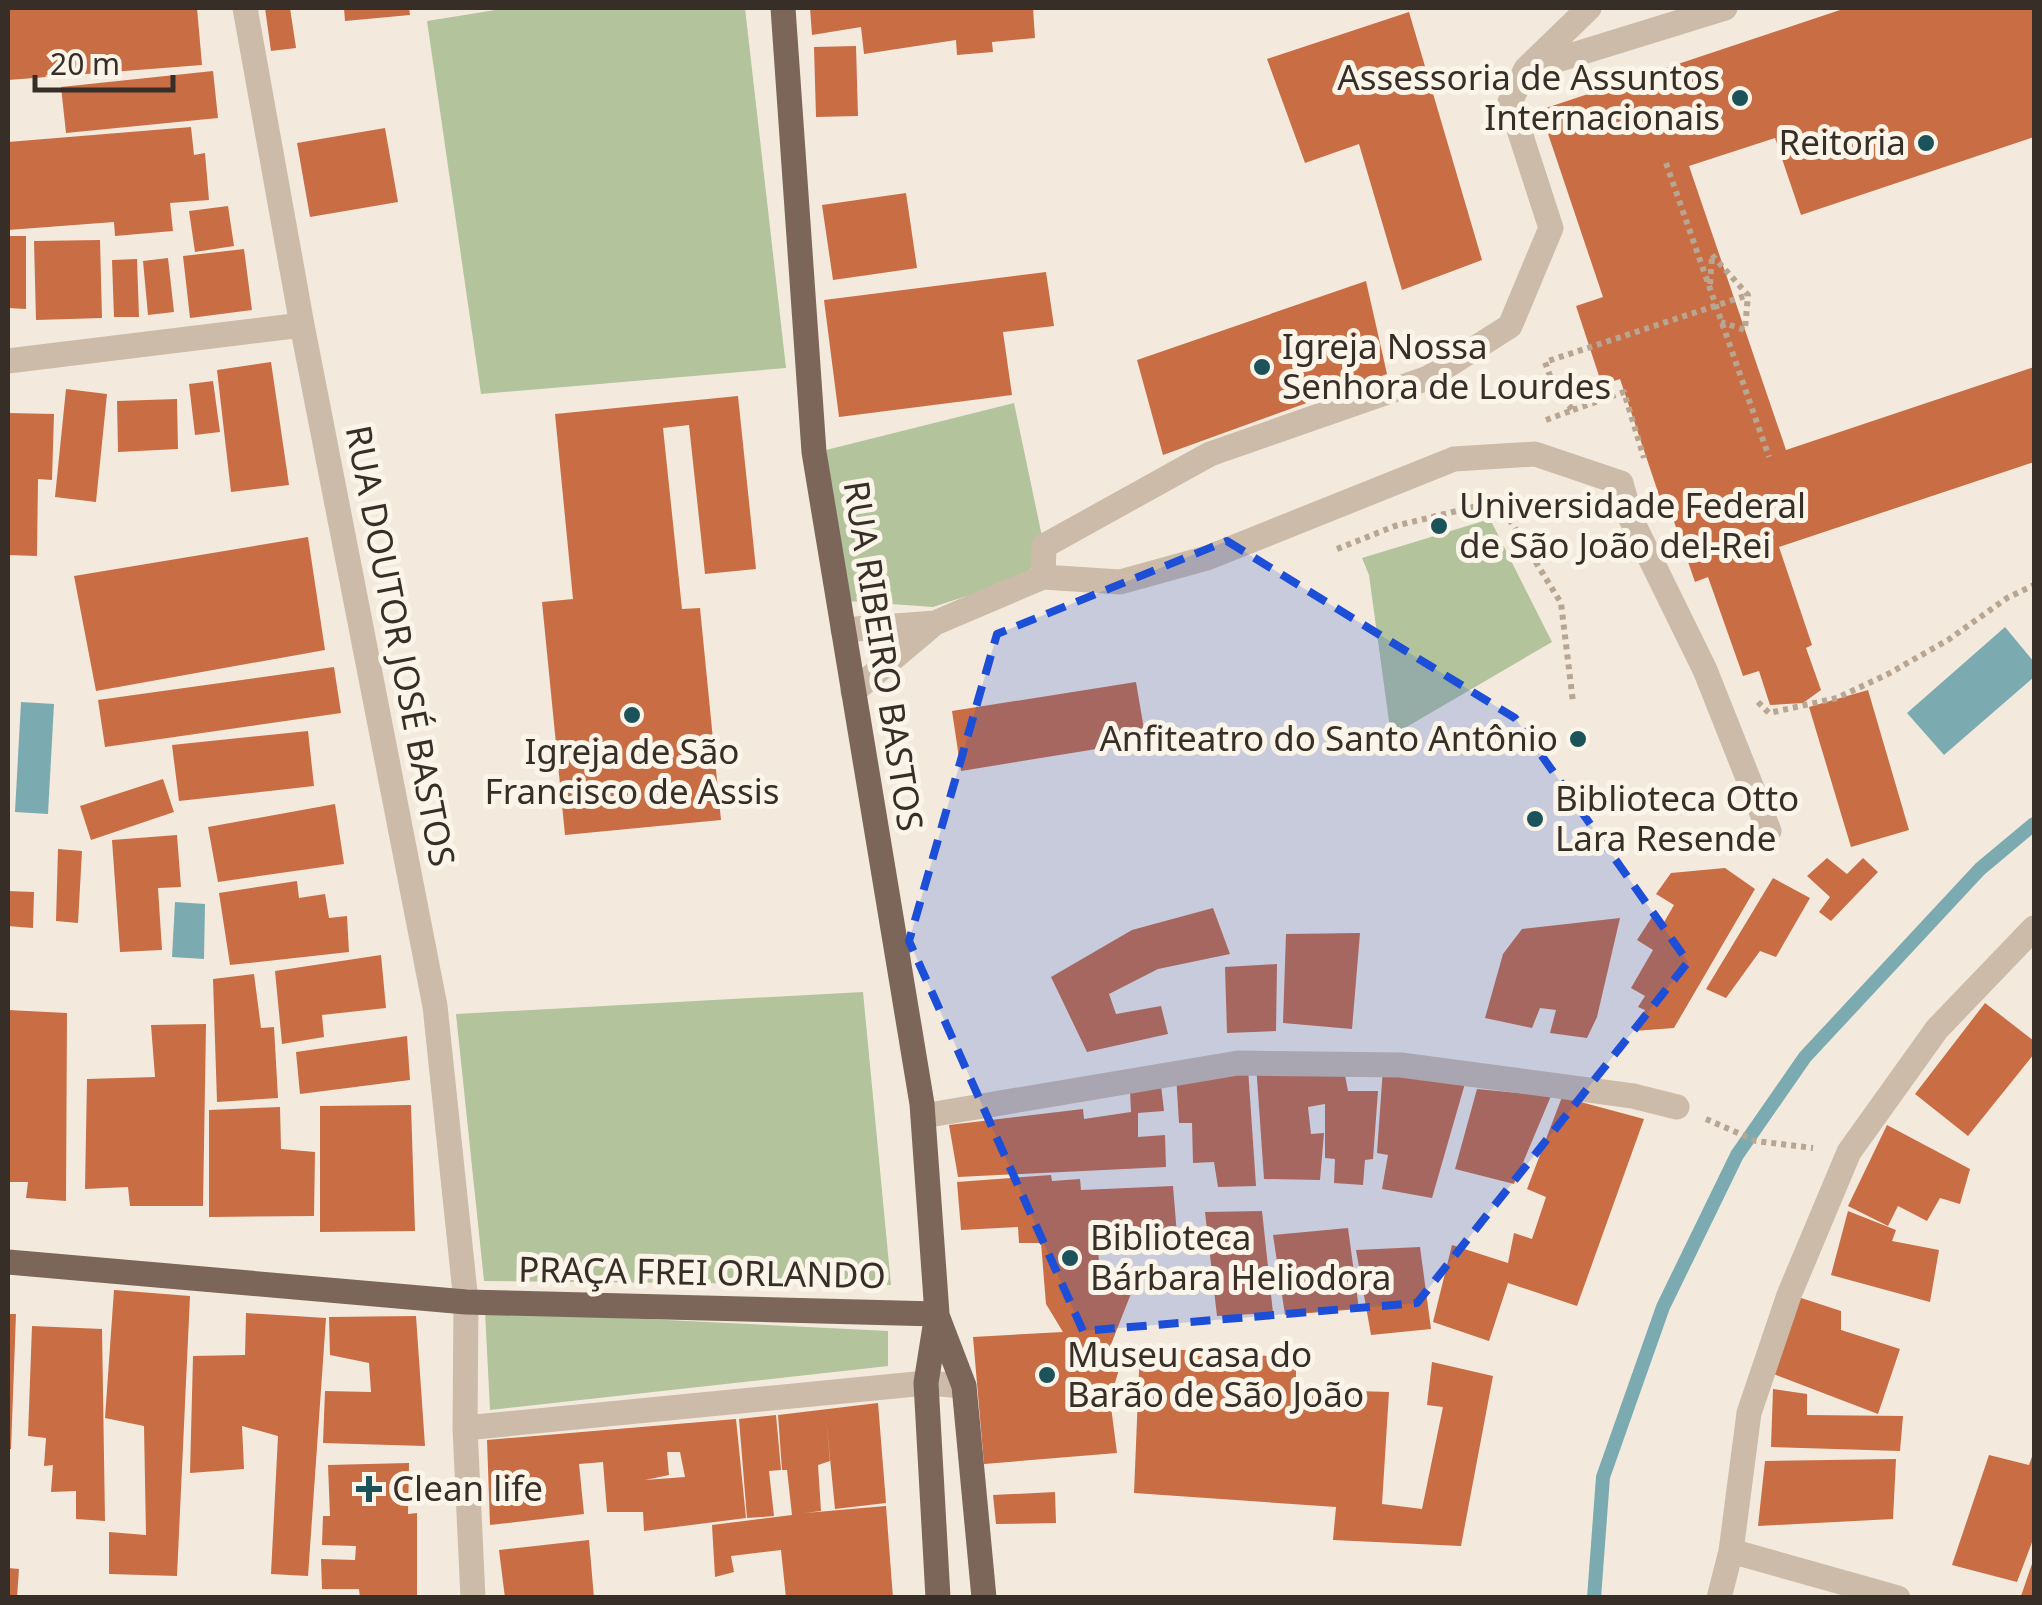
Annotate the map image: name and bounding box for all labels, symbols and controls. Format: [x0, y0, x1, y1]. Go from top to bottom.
scale bar [35, 30, 172, 92]
text: 20 m [50, 43, 120, 84]
place label: Assessoria de Assuntos Internacionais [1337, 53, 1720, 140]
marker: Assessoria de Assuntos Internacionais [1729, 87, 1751, 109]
place label: Reitoria [1779, 118, 1906, 165]
marker: Reitoria [1915, 132, 1937, 154]
place label: Igreja Nossa Senhora de Lourdes [1282, 322, 1611, 409]
marker: Igreja Nossa Senhora de Lourdes [1251, 356, 1273, 378]
street label: RUA DOUTOR JOSÉ BASTOS [336, 421, 467, 870]
street label: RUA RIBEIRO BASTOS [834, 477, 935, 834]
place label: Universidade Federal de São João del-Rei [1459, 481, 1806, 568]
marker: Universidade Federal de São João del-Rei [1428, 515, 1450, 537]
marker: Igreja de São Francisco de Assis [621, 704, 643, 726]
place label: Anfiteatro do Santo Antônio [1099, 714, 1558, 761]
place label: Igreja de São Francisco de Assis [485, 727, 779, 814]
marker: Anfiteatro do Santo Antônio [1567, 728, 1589, 750]
place label: Biblioteca Otto Lara Resende [1555, 774, 1799, 861]
marker: Biblioteca Otto Lara Resende [1524, 808, 1546, 830]
place label: Biblioteca Bárbara Heliodora [1090, 1213, 1392, 1300]
street label: PRAÇA FREI ORLANDO [518, 1245, 886, 1298]
marker: Biblioteca Bárbara Heliodora [1059, 1247, 1081, 1269]
place label: Museu casa do Barão de São João [1067, 1330, 1364, 1417]
marker: Museu casa do Barão de São João [1036, 1364, 1058, 1386]
place label: Clean life [392, 1464, 543, 1511]
marker: Clean life [356, 1476, 382, 1502]

